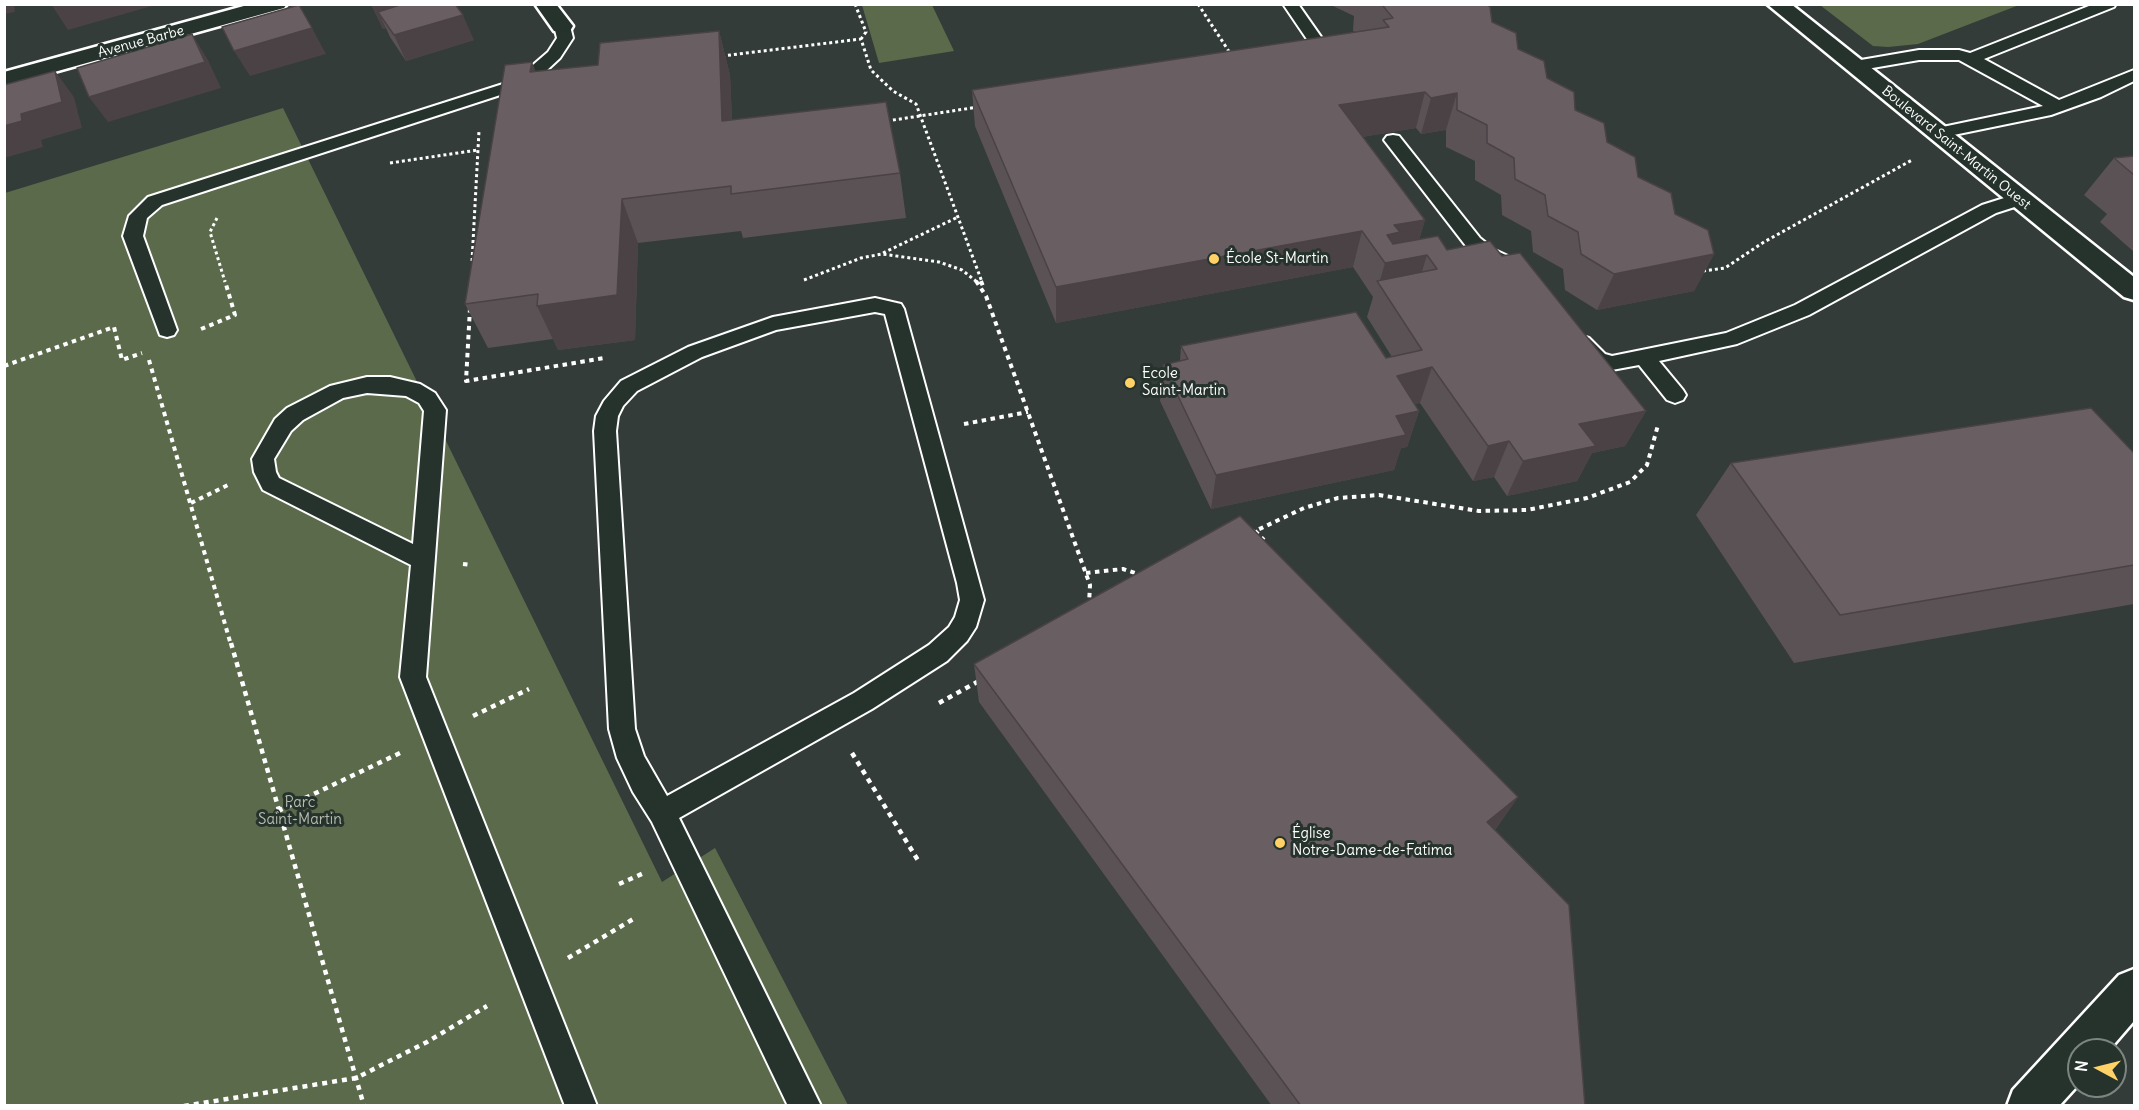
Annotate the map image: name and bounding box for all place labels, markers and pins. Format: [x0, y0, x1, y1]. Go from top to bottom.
place label: École St-Martin [1226, 250, 1329, 268]
marker: École St-Martin [1207, 252, 1221, 266]
place label: Ecole Saint-Martin [1142, 365, 1226, 400]
marker: Ecole Saint-Martin [1123, 376, 1137, 390]
place label: Église Notre-Dame-de-Fatima [1292, 825, 1452, 860]
marker: Église Notre-Dame-de-Fatima [1273, 836, 1287, 850]

